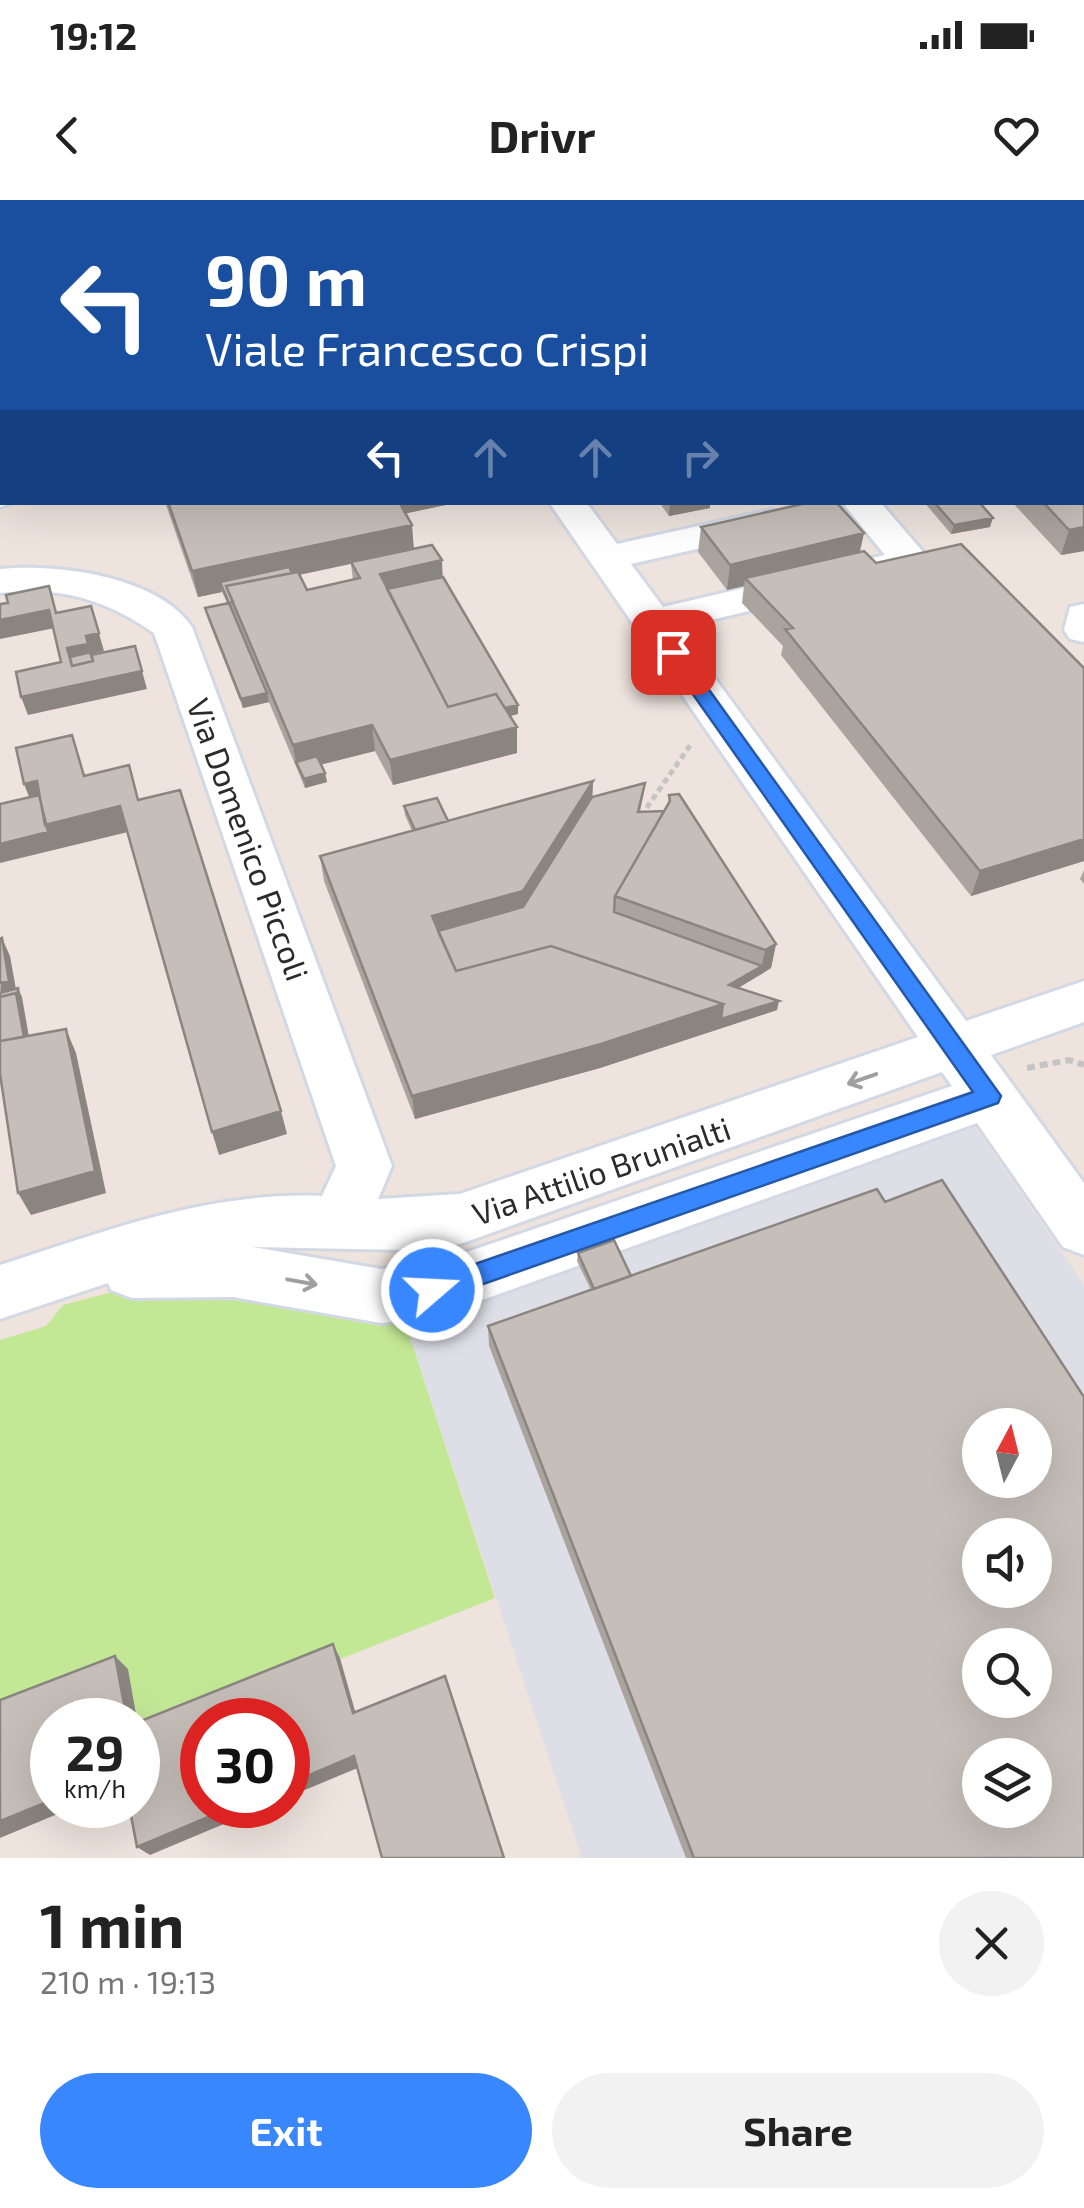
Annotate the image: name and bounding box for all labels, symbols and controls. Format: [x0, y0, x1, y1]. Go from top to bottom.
text: 19:12 [50, 12, 137, 58]
icon: back [40, 108, 95, 163]
text: Drivr [488, 108, 596, 162]
icon: heart [989, 108, 1044, 163]
text: 90 m [205, 236, 367, 320]
icon: left [40, 240, 170, 370]
text: Viale Francesco Crispi [205, 321, 649, 375]
icon: left [358, 430, 413, 485]
icon: ahead [463, 430, 518, 485]
icon: ahead [568, 430, 623, 485]
icon: right [673, 430, 728, 485]
pin [631, 610, 716, 695]
icon: arrive [646, 625, 701, 680]
street label: Via Domenico Piccoli [180, 693, 318, 985]
one-way arrow [847, 1071, 878, 1089]
street label: Via Attilio Brunialti [467, 1108, 735, 1232]
position arrow [380, 1238, 484, 1342]
one-way arrow [285, 1273, 318, 1292]
north arrow [962, 1408, 1052, 1498]
map controls [962, 1408, 1052, 1828]
button: sound [962, 1518, 1052, 1608]
button: search [962, 1628, 1052, 1718]
speed limit sign: 30 [180, 1698, 310, 1828]
text: 29 [66, 1721, 124, 1781]
button: layers [962, 1738, 1052, 1828]
text: km/h [64, 1773, 126, 1803]
text: 1 min [40, 1888, 184, 1960]
button: close [939, 1891, 1044, 1996]
text: 210 m · 19:13 [40, 1962, 216, 2000]
button: Exit [40, 2073, 532, 2188]
button: Share [552, 2073, 1044, 2188]

